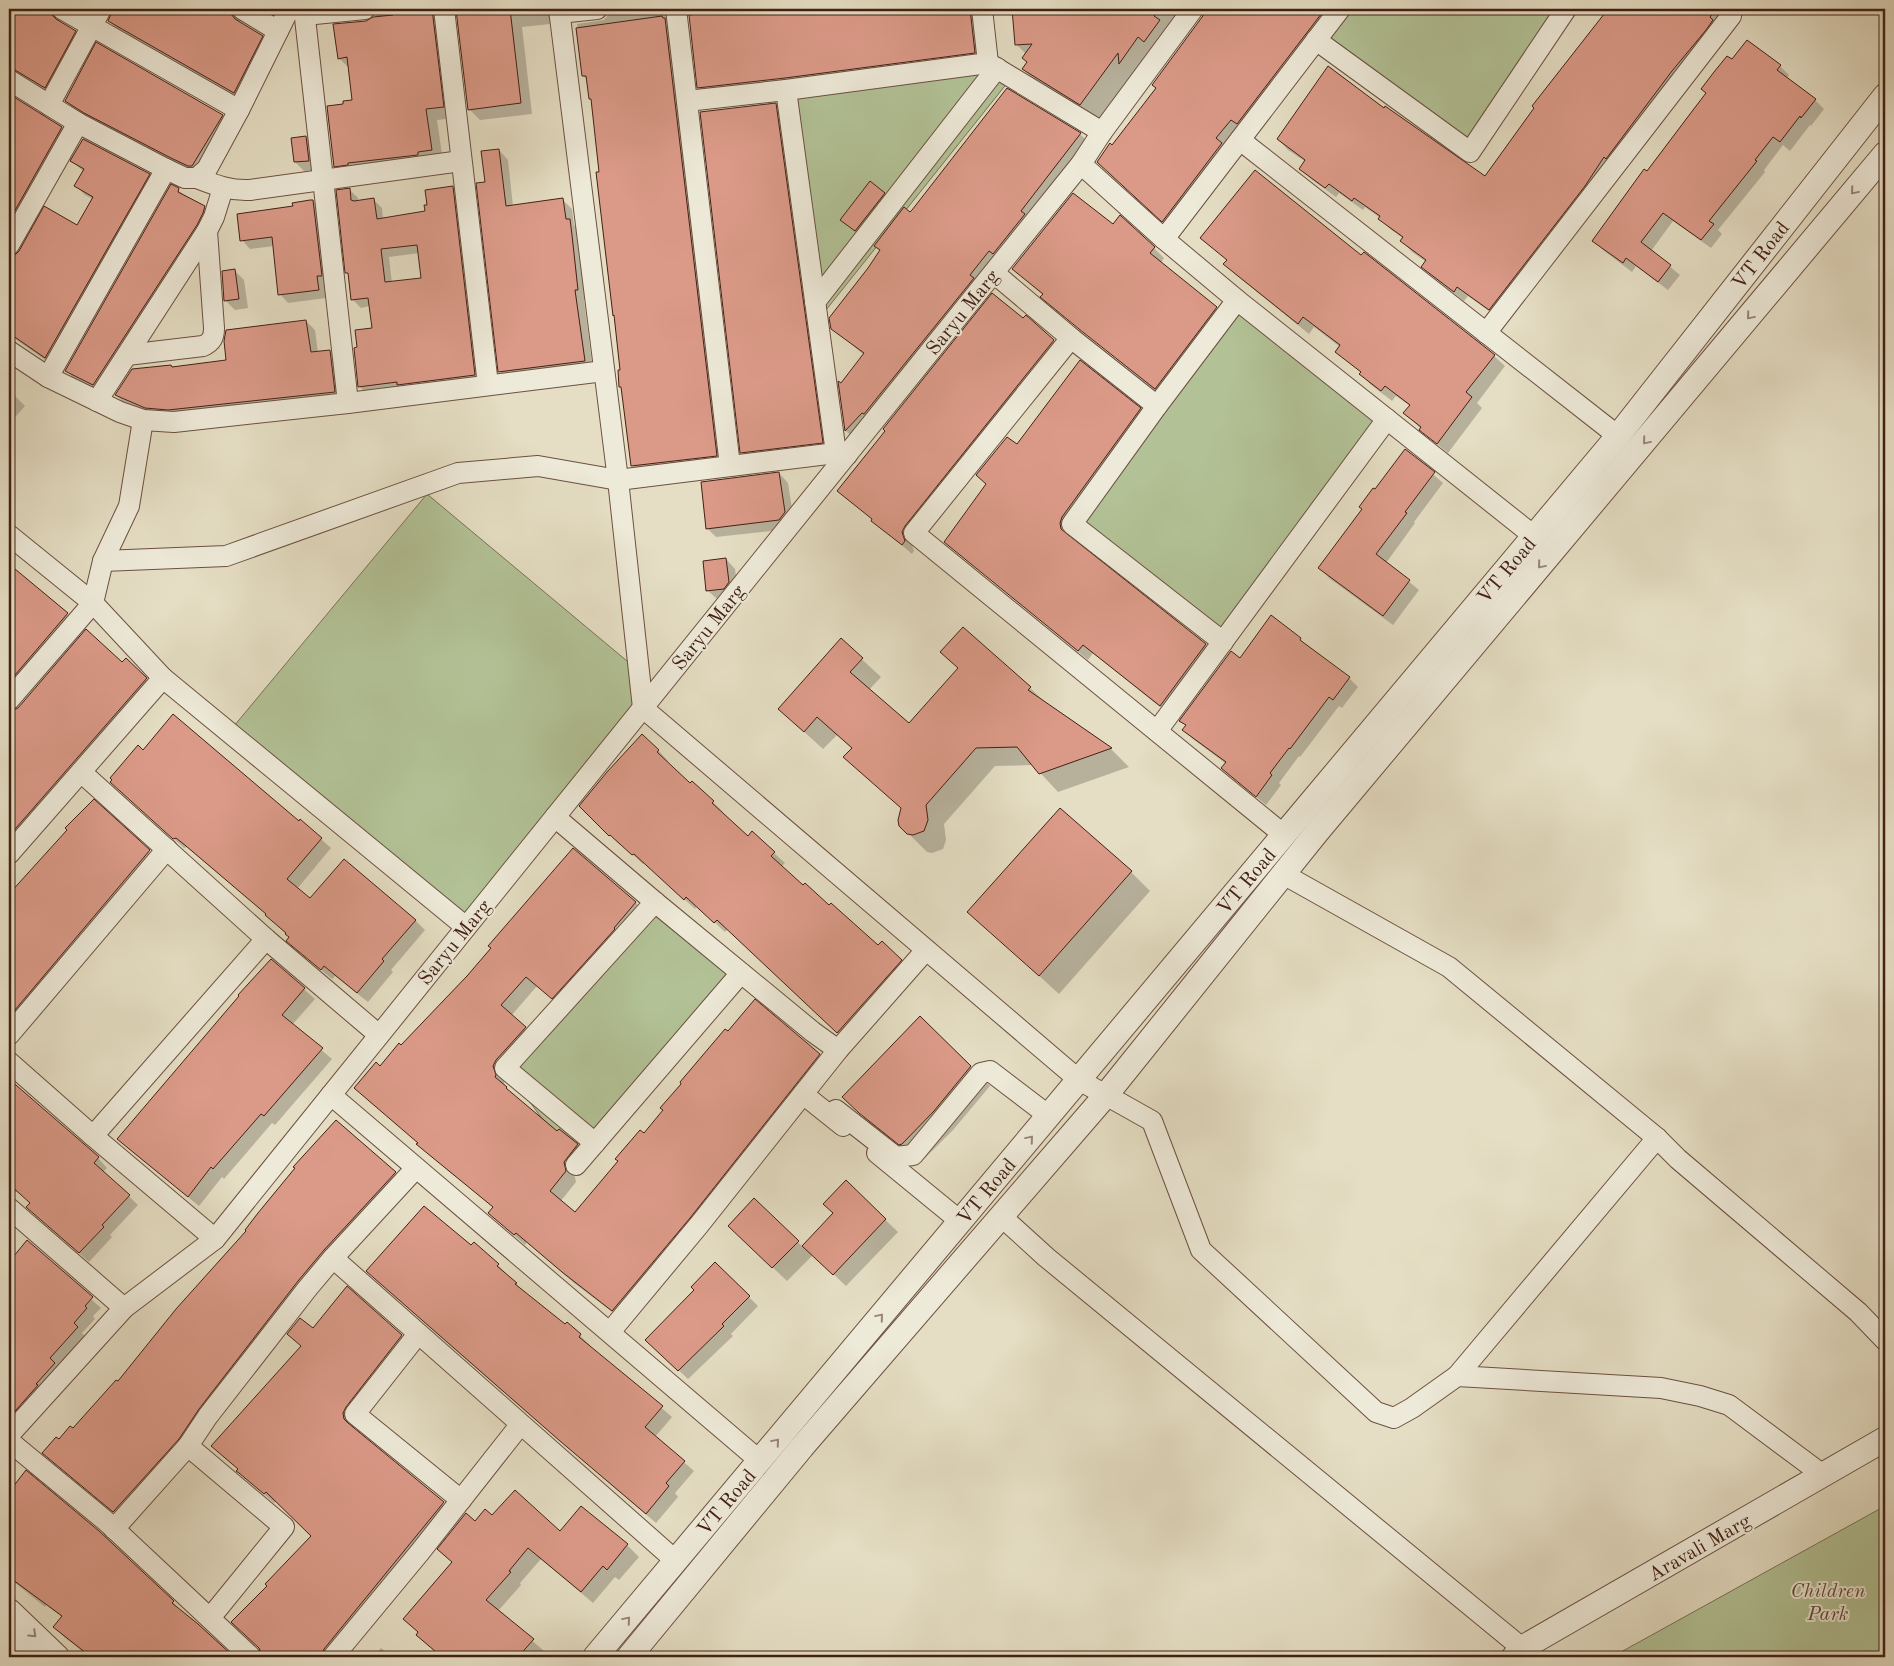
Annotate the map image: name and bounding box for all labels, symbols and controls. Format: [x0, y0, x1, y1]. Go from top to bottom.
one-way arrow [1851, 185, 1860, 194]
street label: VT Road [1729, 219, 1794, 294]
street label: Saryu Marg [923, 267, 1004, 360]
one-way arrow [1747, 310, 1756, 319]
one-way arrow [1642, 435, 1651, 444]
street label: VT Road [1474, 534, 1541, 608]
one-way arrow [1539, 559, 1547, 568]
street label: Saryu Marg [669, 582, 750, 675]
street label: VT Road [1214, 845, 1281, 919]
street label: Saryu Marg [415, 897, 496, 990]
one-way arrow [1024, 1136, 1032, 1145]
street label: VT Road [954, 1155, 1021, 1229]
one-way arrow [875, 1314, 883, 1323]
one-way arrow [770, 1438, 779, 1447]
street label: VT Road [694, 1466, 761, 1540]
street label: Aravali Marg [1645, 1511, 1755, 1586]
park label: Children Park [1791, 1582, 1865, 1625]
one-way arrow [621, 1617, 629, 1626]
one-way arrow [27, 1628, 36, 1637]

